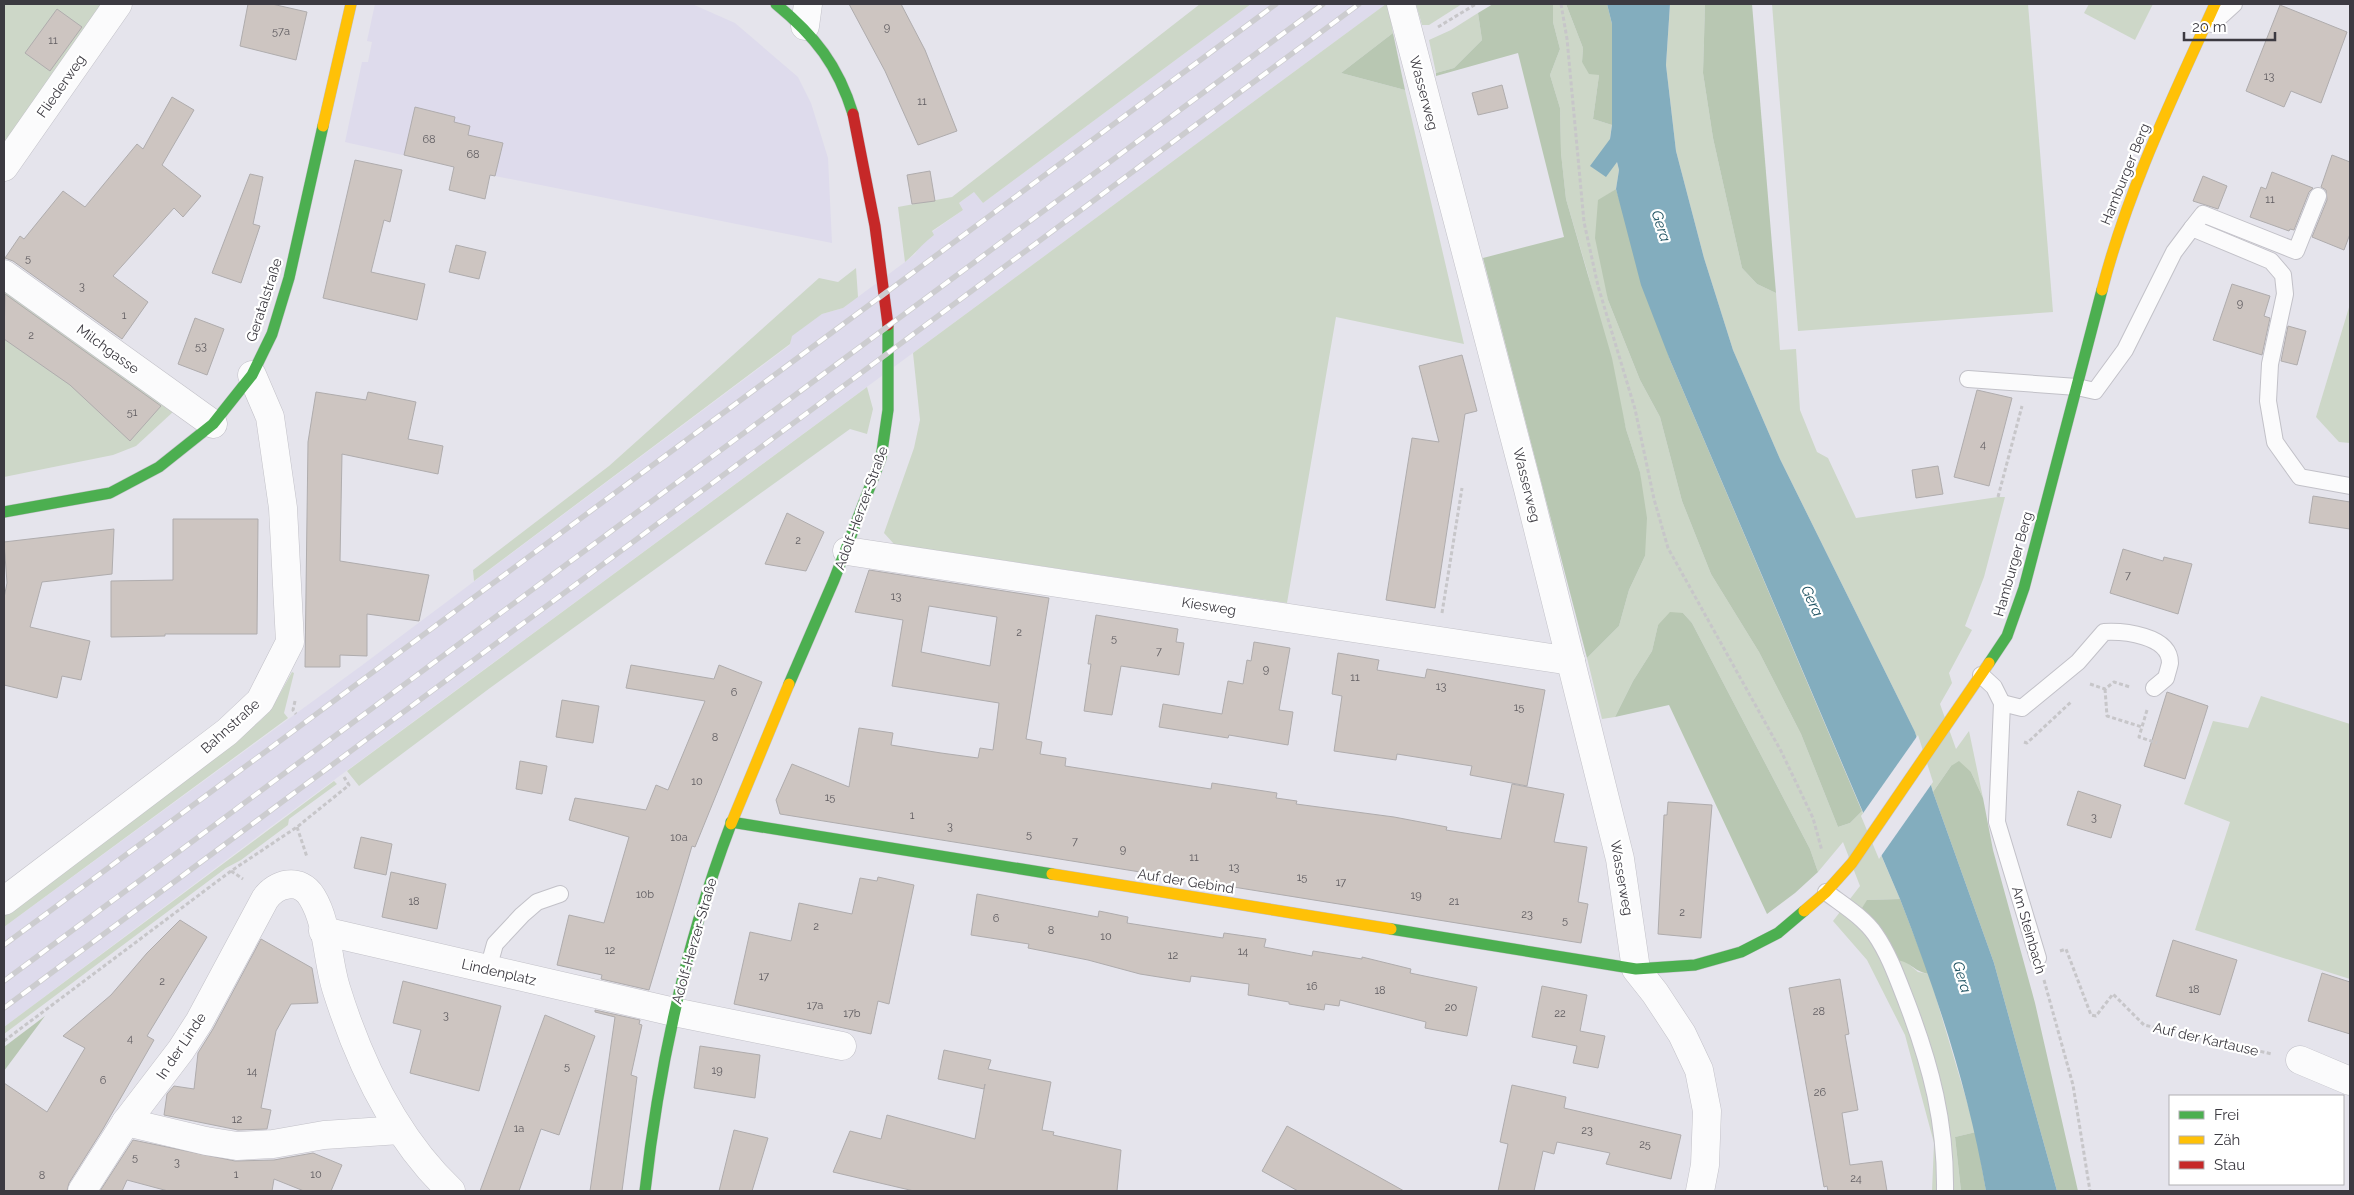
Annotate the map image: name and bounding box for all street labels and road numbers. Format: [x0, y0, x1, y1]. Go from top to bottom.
street label: Fliederweg [33, 51, 89, 121]
street label: Wasserweg [1406, 54, 1442, 132]
street label: Hamburger Berg [2097, 121, 2153, 227]
street label: Geratalstraße [243, 256, 285, 344]
street label: Milchgasse [74, 321, 142, 377]
street label: Adolf-Herzer-Straße [831, 444, 891, 572]
street label: Wasserweg [1510, 446, 1544, 524]
street label: Hamburger Berg [1990, 510, 2036, 618]
street label: Kiesweg [1181, 594, 1237, 618]
street label: Bahnstraße [197, 696, 263, 756]
street label: Wasserweg [1608, 839, 1636, 917]
street label: Auf der Gebind [1137, 865, 1235, 897]
street label: Adolf-Herzer-Straße [668, 876, 720, 1006]
street label: Am Steinbach [2009, 884, 2049, 976]
street label: Lindenplatz [460, 956, 538, 988]
street label: In der Linde [153, 1010, 209, 1082]
street label: Auf der Kartause [2152, 1019, 2260, 1059]

